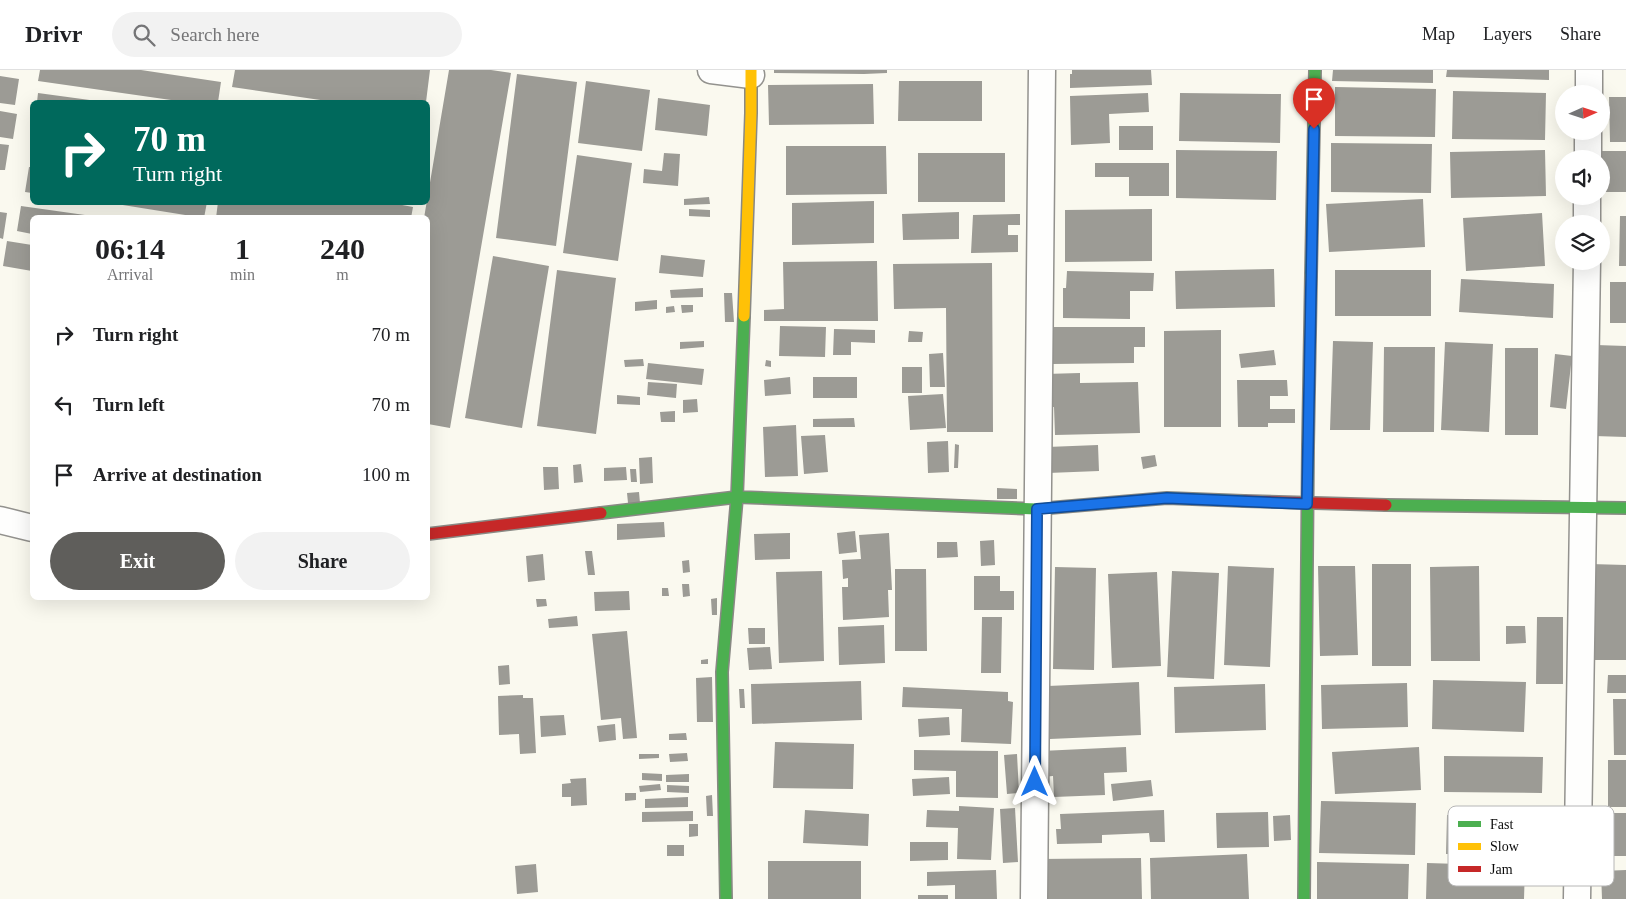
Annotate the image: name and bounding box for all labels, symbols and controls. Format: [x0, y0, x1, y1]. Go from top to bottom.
search box [112, 12, 462, 57]
text: Drivr [25, 21, 82, 47]
icon: search [130, 21, 158, 49]
text: Search here [170, 24, 259, 45]
text: Map [1422, 24, 1455, 44]
text: Layers [1483, 24, 1532, 44]
text: Share [1560, 24, 1601, 44]
pin [1293, 78, 1335, 129]
icon: arrive [1300, 85, 1328, 113]
north arrow [1555, 85, 1610, 140]
map controls [1555, 85, 1610, 270]
icon: right [50, 120, 115, 185]
text: 70 m [133, 120, 206, 159]
button: sound [1555, 150, 1610, 205]
text: Turn right [133, 161, 222, 186]
button: layers [1555, 215, 1610, 270]
text: 06:14 [95, 232, 165, 265]
text: 1 [235, 232, 250, 265]
text: 240 [320, 232, 365, 265]
text: Arrival [107, 266, 153, 283]
text: min [230, 266, 255, 283]
text: m [336, 266, 349, 283]
icon: right [50, 321, 78, 349]
text: Turn right [93, 324, 178, 345]
text: 70 m [371, 324, 410, 345]
icon: left [50, 391, 78, 419]
text: Turn left [93, 394, 165, 415]
text: 70 m [371, 394, 410, 415]
icon: arrive [50, 461, 78, 489]
text: Arrive at destination [93, 464, 262, 485]
text: 100 m [362, 464, 410, 485]
button: Exit [50, 532, 225, 590]
button: Share [235, 532, 410, 590]
position arrow [1008, 755, 1060, 807]
legend [1448, 806, 1614, 886]
text: Fast [1490, 817, 1513, 832]
text: Slow [1490, 839, 1520, 854]
text: Jam [1490, 862, 1513, 877]

